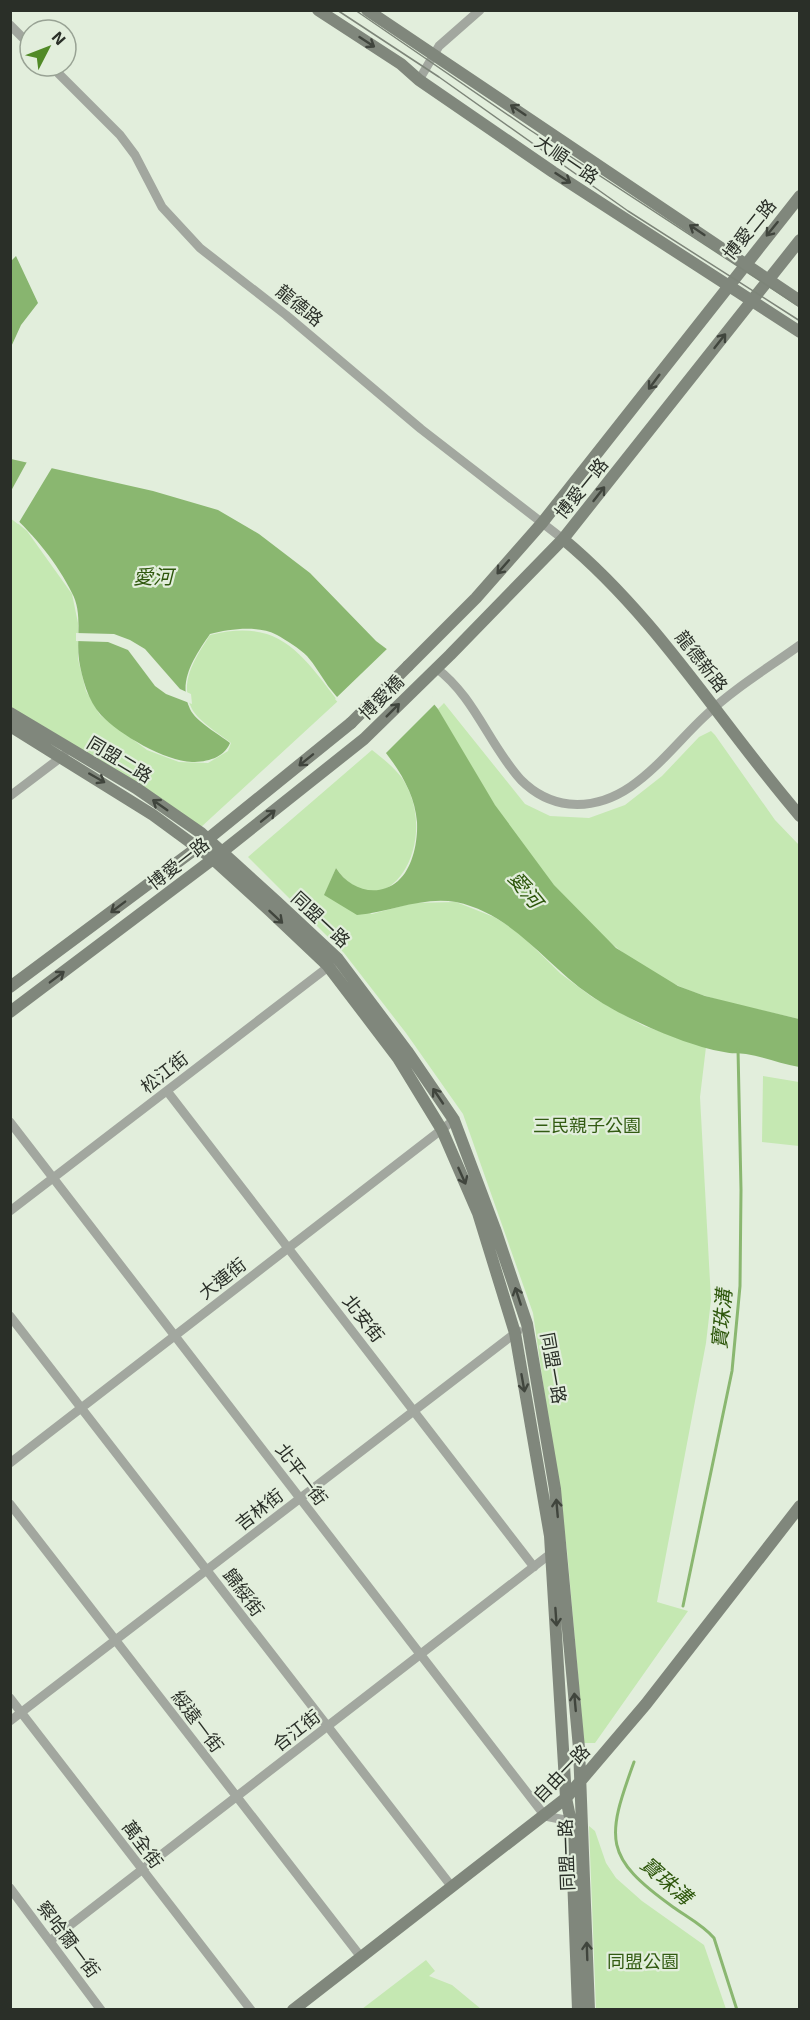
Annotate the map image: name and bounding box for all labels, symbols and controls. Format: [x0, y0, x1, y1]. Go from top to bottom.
north arrow [18, 18, 78, 78]
text: N [49, 27, 70, 48]
one-way arrow [359, 36, 376, 49]
one-way arrow [510, 104, 527, 116]
street label: 大順一路 [531, 130, 603, 188]
one-way arrow [554, 172, 571, 184]
street label: 博愛二路 [718, 194, 780, 264]
one-way arrow [766, 221, 779, 237]
one-way arrow [689, 224, 706, 236]
street label: 龍德路 [272, 279, 328, 331]
one-way arrow [714, 333, 727, 349]
one-way arrow [648, 374, 661, 390]
street label: 博愛一路 [550, 453, 612, 523]
one-way arrow [593, 486, 606, 502]
one-way arrow [497, 559, 510, 575]
water label: 愛河 [133, 564, 177, 588]
street label: 龍德新路 [671, 626, 733, 696]
street label: 博愛橋 [354, 670, 408, 724]
one-way arrow [386, 703, 401, 717]
street label: 同盟二路 [83, 731, 157, 787]
one-way arrow [299, 753, 314, 767]
one-way arrow [88, 773, 105, 785]
one-way arrow [152, 799, 169, 811]
one-way arrow [260, 809, 276, 822]
street label: 博愛一路 [143, 832, 213, 894]
water label: 愛河 [504, 866, 550, 915]
street label: 同盟一路 [287, 886, 355, 952]
one-way arrow [110, 901, 126, 914]
one-way arrow [269, 910, 284, 925]
one-way arrow [49, 971, 65, 983]
street label: 松江街 [136, 1047, 192, 1097]
one-way arrow [431, 1088, 443, 1105]
park label: 三民親子公園 [533, 1114, 641, 1136]
one-way arrow [457, 1167, 468, 1185]
street label: 大連街 [194, 1253, 250, 1303]
water label: 寶珠溝 [706, 1285, 736, 1350]
one-way arrow [512, 1287, 523, 1306]
street label: 北安街 [339, 1290, 389, 1346]
street label: 同盟一路 [537, 1331, 571, 1405]
one-way arrow [517, 1372, 528, 1392]
street label: 北平一街 [272, 1439, 332, 1509]
street label: 吉林街 [231, 1484, 287, 1534]
one-way arrow [551, 1498, 562, 1518]
street label: 歸綏街 [219, 1564, 269, 1620]
one-way arrow [551, 1607, 562, 1627]
street label: 綏遠一街 [168, 1686, 228, 1756]
one-way arrow [569, 1692, 580, 1712]
street label: 合江街 [268, 1705, 324, 1755]
street label: 自由一路 [528, 1739, 594, 1807]
street label: 萬全街 [118, 1816, 168, 1872]
street label: 同盟一路 [554, 1819, 578, 1891]
water label: 寶珠溝 [636, 1851, 700, 1911]
street label: 察哈爾一街 [33, 1896, 105, 1982]
one-way arrow [582, 1942, 593, 1962]
park label: 同盟公園 [607, 1950, 679, 1972]

